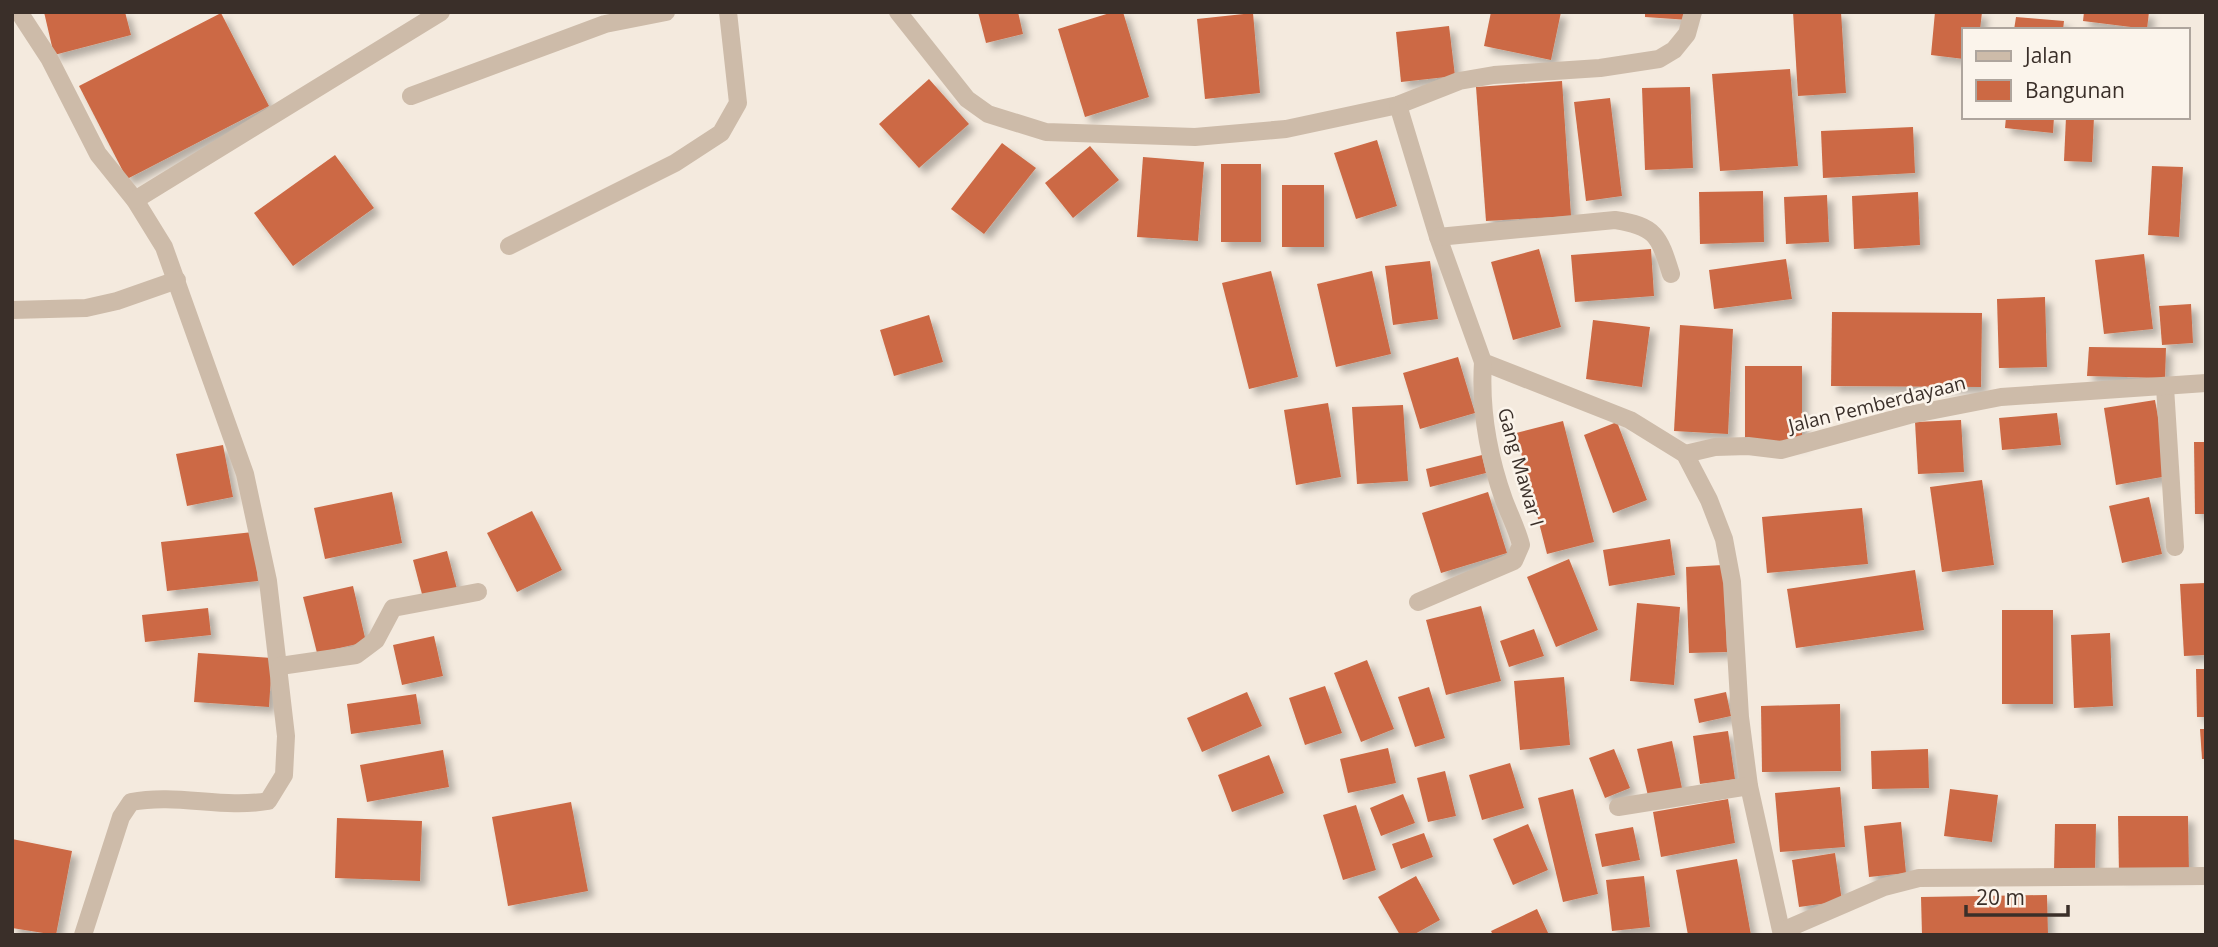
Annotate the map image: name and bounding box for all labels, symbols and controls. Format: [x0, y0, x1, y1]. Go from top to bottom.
legend [1962, 28, 2190, 119]
text: Jalan [2023, 41, 2072, 69]
text: Bangunan [2025, 76, 2125, 104]
street label: Jalan Pemberdayaan [1784, 369, 1968, 439]
street label: Gang Mawar I [1492, 405, 1550, 529]
scale bar [1966, 874, 2068, 918]
text: 20 m [1976, 883, 2025, 911]

